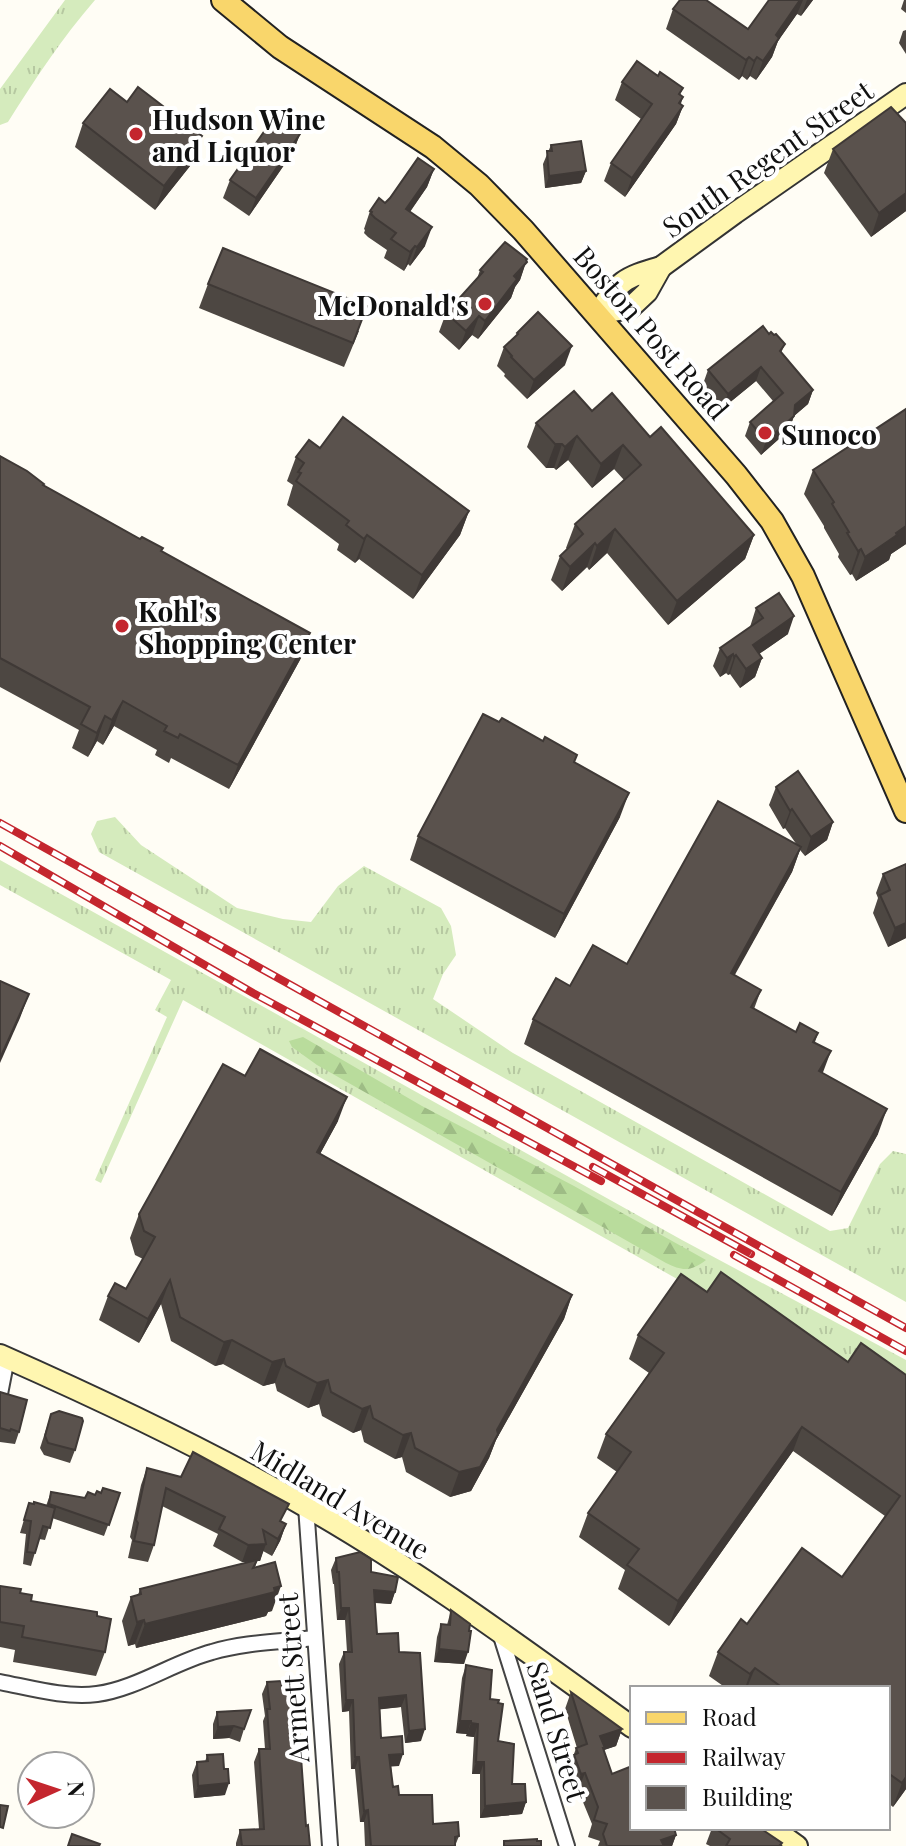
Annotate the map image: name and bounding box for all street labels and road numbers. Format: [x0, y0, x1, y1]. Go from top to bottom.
street label: South Regent Street [654, 71, 881, 245]
street label: Boston Post Road [566, 237, 738, 427]
street label: Midland Avenue [245, 1431, 437, 1567]
street label: Armett Street [268, 1591, 316, 1765]
street label: Sand Street [519, 1657, 597, 1806]

